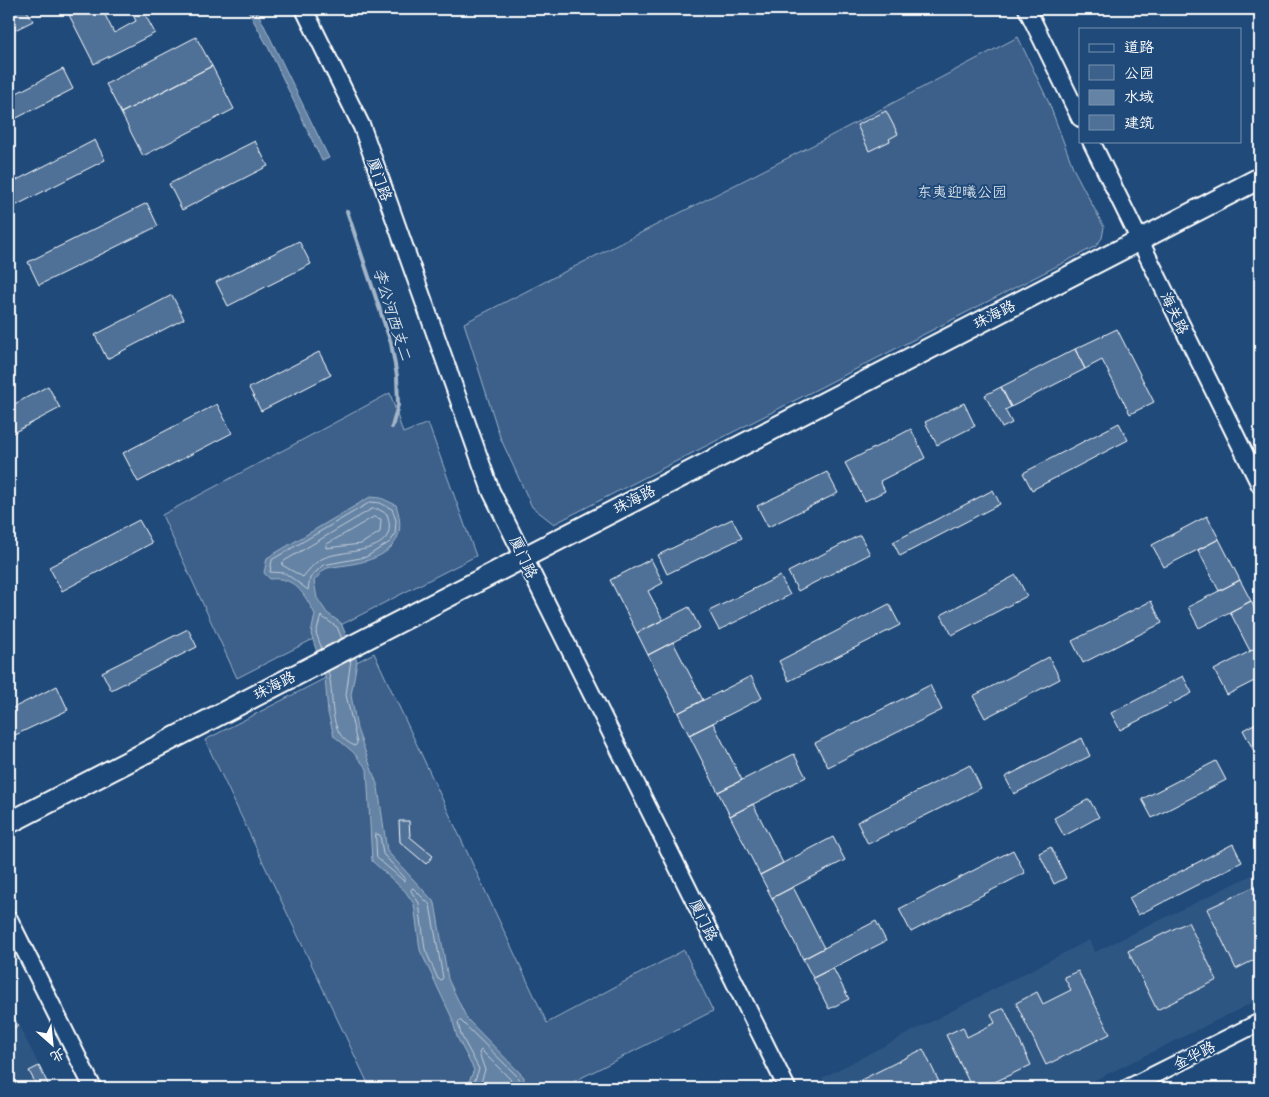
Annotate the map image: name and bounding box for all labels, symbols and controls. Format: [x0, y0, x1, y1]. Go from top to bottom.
legend [1079, 28, 1242, 142]
text: 道路 [1124, 37, 1154, 56]
text: 公园 [1124, 63, 1154, 82]
text: 水域 [1124, 87, 1154, 106]
text: 建筑 [1124, 113, 1154, 132]
street label: 厦门路 [363, 155, 397, 203]
park label: 东夷迎曦公园 [917, 182, 1007, 201]
water label: 李公河西支二 [369, 265, 417, 363]
street label: 海关路 [1157, 289, 1193, 337]
street label: 珠海路 [970, 295, 1018, 333]
street label: 珠海路 [610, 480, 658, 518]
street label: 厦门路 [506, 533, 542, 581]
street label: 珠海路 [250, 666, 298, 704]
street label: 厦门路 [686, 896, 722, 944]
north arrow [28, 1020, 78, 1070]
street label: 金华路 [1170, 1036, 1218, 1074]
text: 北 [48, 1044, 68, 1067]

